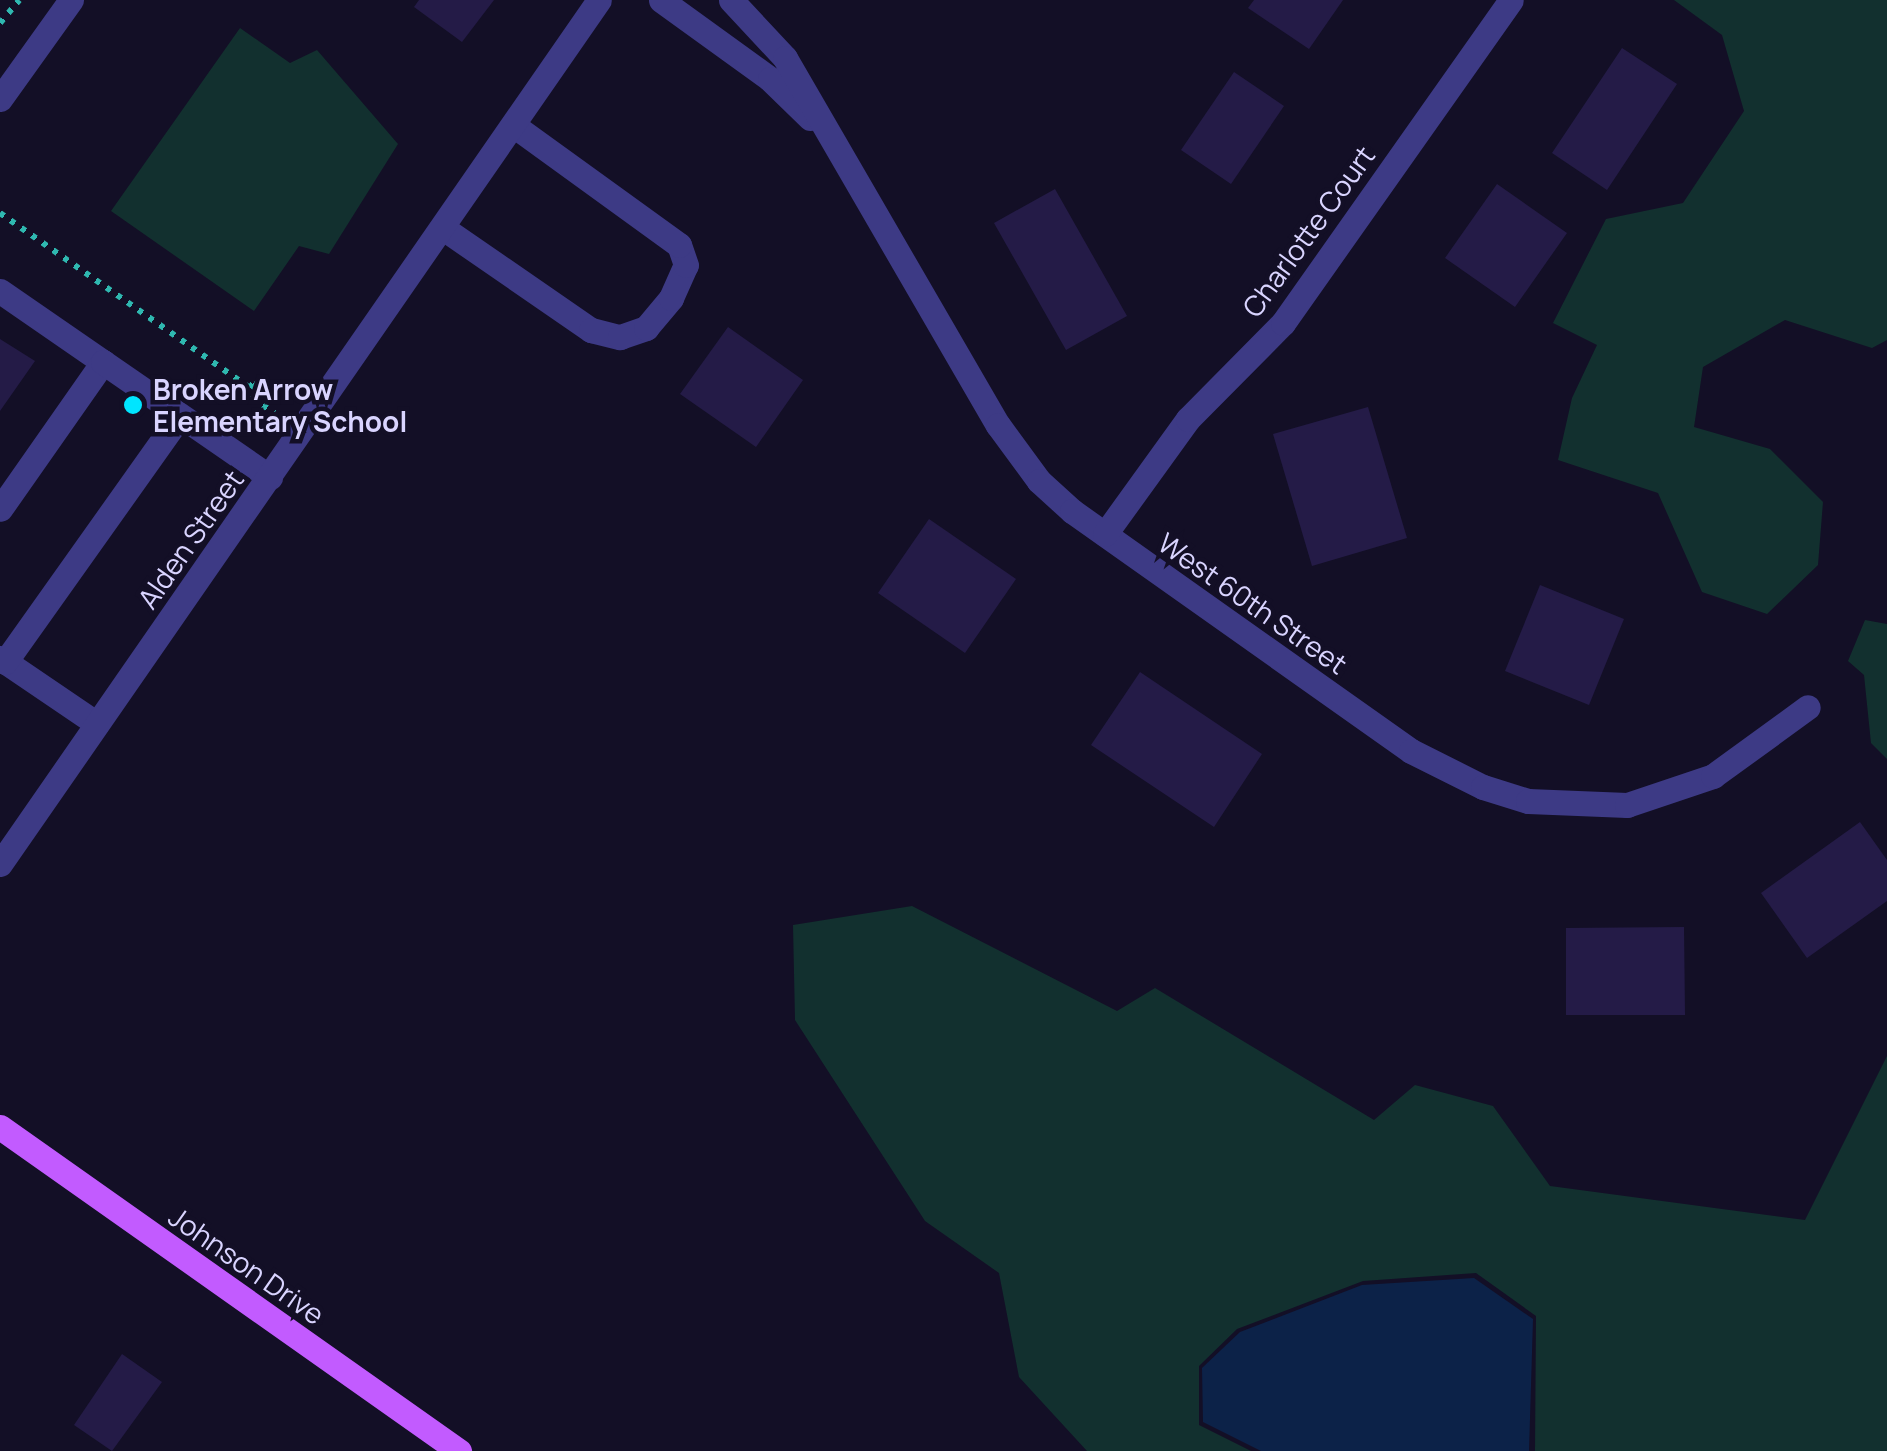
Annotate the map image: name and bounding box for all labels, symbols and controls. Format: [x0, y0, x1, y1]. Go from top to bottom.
street label: Charlotte Court [1235, 139, 1381, 323]
place label: Broken Arrow Elementary School [153, 372, 407, 438]
marker: Broken Arrow Elementary School [122, 394, 144, 416]
street label: Alden Street [130, 463, 250, 615]
street label: West 60th Street [1152, 525, 1354, 681]
street label: Johnson Drive [163, 1199, 331, 1331]

